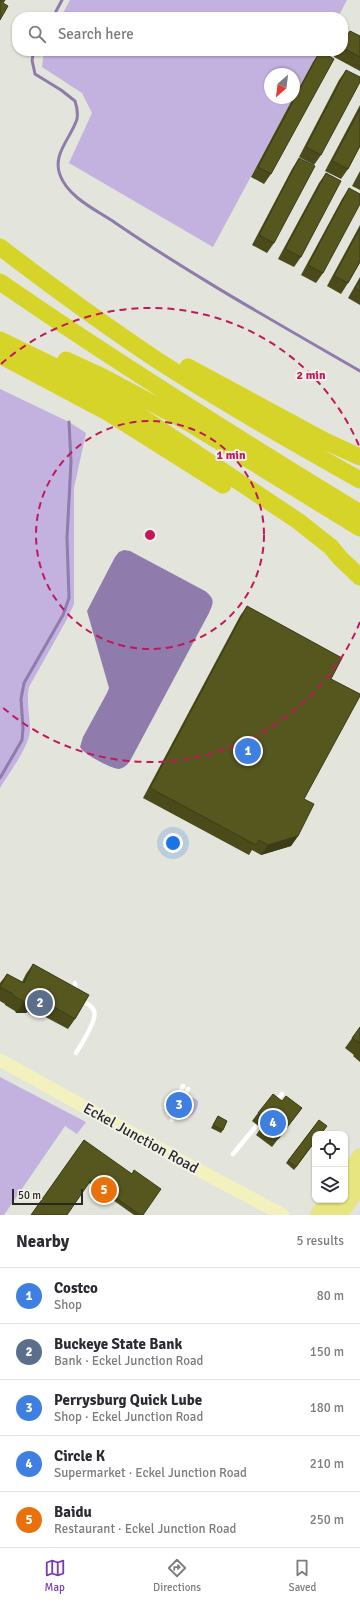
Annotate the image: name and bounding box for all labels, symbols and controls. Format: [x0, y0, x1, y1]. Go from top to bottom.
search box [12, 12, 348, 56]
icon: search [26, 23, 48, 45]
text: Search here [58, 25, 134, 43]
north arrow [264, 68, 300, 104]
text: 2 min [297, 368, 326, 383]
text: 1 min [217, 448, 246, 463]
centre of rings [143, 528, 157, 542]
pin: 1 [235, 736, 261, 766]
your location [163, 833, 183, 853]
pin: 2 [27, 988, 53, 1018]
pin: 3 [166, 1090, 192, 1120]
street label: Eckel Junction Road [80, 1099, 202, 1177]
pin: 4 [260, 1108, 286, 1138]
map controls [312, 1131, 348, 1203]
button: locate [312, 1131, 348, 1167]
button: layers [312, 1167, 348, 1203]
pin: 5 [91, 1175, 117, 1205]
scale bar [12, 1187, 83, 1206]
text: 50 m [18, 1189, 41, 1202]
text: Nearby [16, 1231, 69, 1252]
text: 5 results [296, 1233, 344, 1249]
text: Costco [54, 1279, 98, 1297]
text: 1 [25, 1288, 33, 1304]
text: 80 m [317, 1288, 344, 1304]
text: Shop [54, 1297, 82, 1313]
text: Buckeye State Bank [54, 1335, 182, 1353]
text: 2 [25, 1344, 33, 1360]
text: 150 m [310, 1344, 344, 1360]
text: Bank · Eckel Junction Road [54, 1353, 203, 1369]
text: Perrysburg Quick Lube [54, 1391, 202, 1409]
text: 3 [25, 1400, 33, 1416]
text: 180 m [310, 1400, 344, 1416]
text: Shop · Eckel Junction Road [54, 1409, 203, 1425]
text: Circle K [54, 1447, 105, 1465]
text: 4 [25, 1456, 33, 1472]
text: 210 m [310, 1456, 344, 1472]
text: Supermarket · Eckel Junction Road [54, 1465, 247, 1481]
text: Baidu [54, 1503, 92, 1521]
text: 5 [25, 1512, 33, 1528]
text: 250 m [310, 1512, 344, 1528]
text: Restaurant · Eckel Junction Road [54, 1521, 236, 1537]
tab: Map [44, 1557, 66, 1594]
tab: Directions [153, 1557, 201, 1594]
tab: Saved [289, 1557, 316, 1594]

